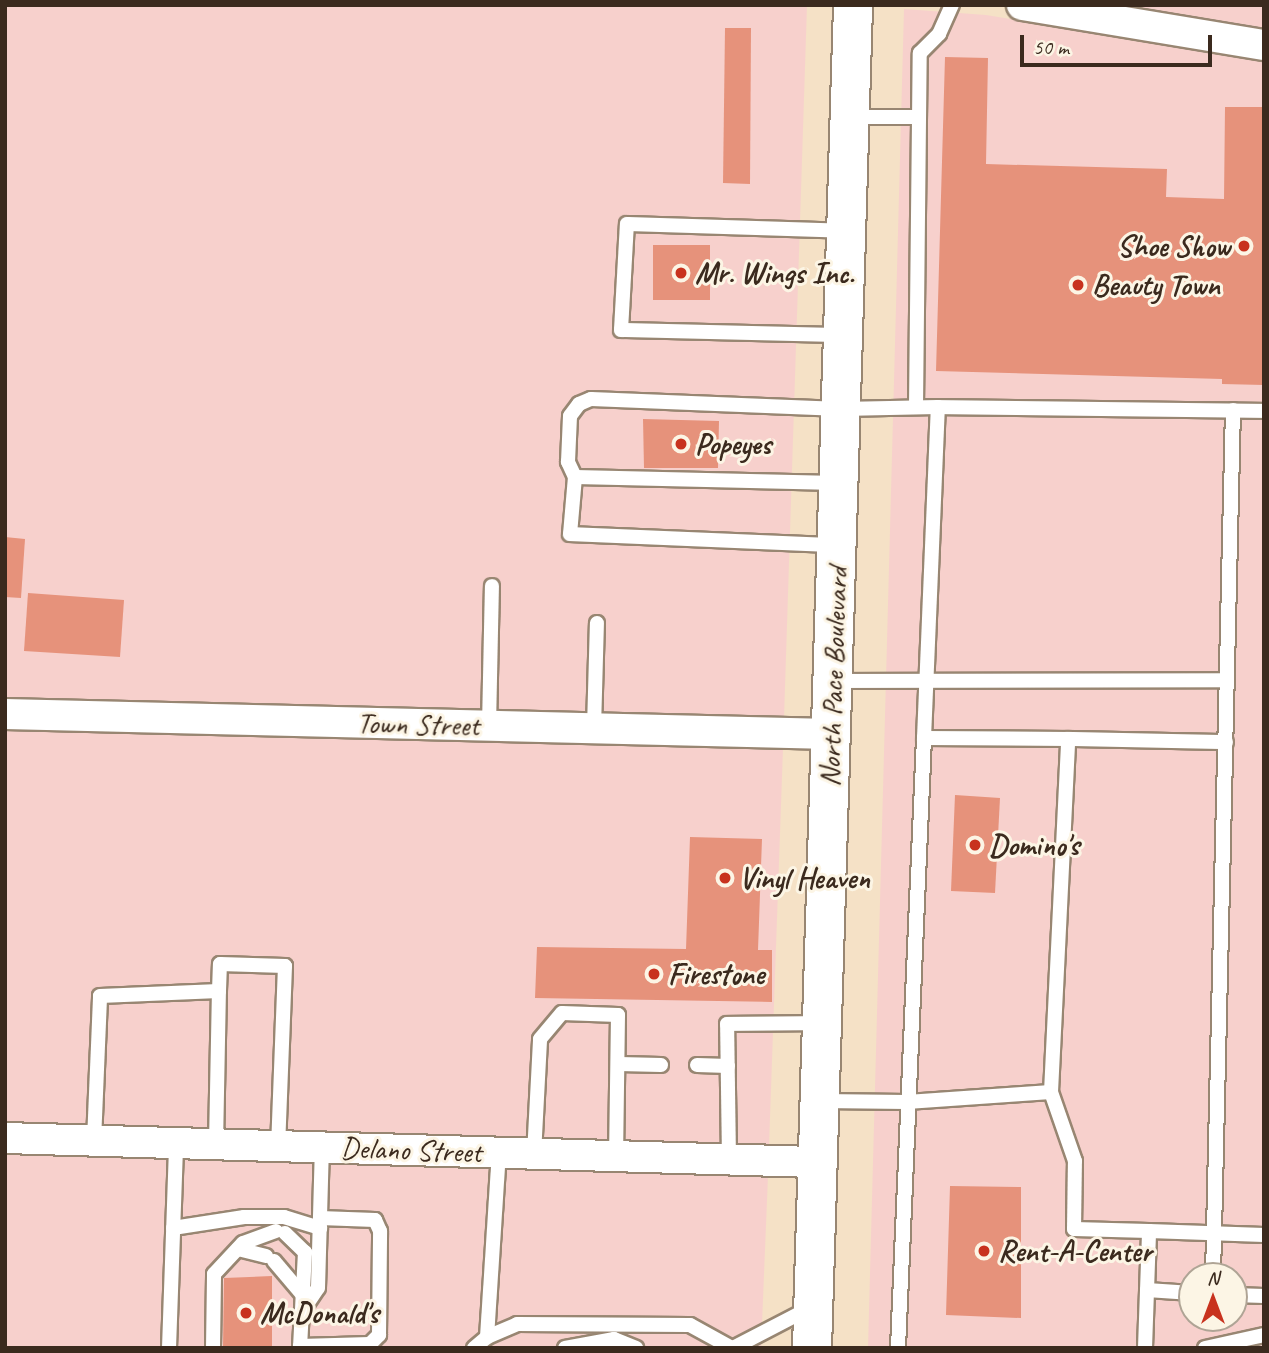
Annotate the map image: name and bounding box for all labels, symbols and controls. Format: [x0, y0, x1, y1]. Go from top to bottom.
scale bar [1024, 21, 1216, 65]
text: 50 m [1033, 34, 1069, 60]
place label: Shoe Show [1116, 228, 1230, 264]
marker: Shoe Show [1236, 238, 1252, 254]
place label: Mr. Wings Inc. [695, 255, 854, 291]
marker: Mr. Wings Inc. [673, 265, 689, 281]
place label: Beauty Town [1092, 267, 1219, 303]
marker: Beauty Town [1070, 277, 1086, 293]
place label: Popeyes [695, 426, 771, 462]
marker: Popeyes [673, 436, 689, 452]
street label: North Pace Boulevard [811, 566, 855, 788]
street label: Town Street [356, 705, 480, 743]
place label: Domino's [989, 827, 1079, 863]
marker: Domino's [967, 837, 983, 853]
place label: Vinyl Heaven [739, 860, 869, 896]
marker: Vinyl Heaven [717, 870, 733, 886]
place label: Firestone [668, 956, 764, 992]
marker: Firestone [646, 966, 662, 982]
street label: Delano Street [340, 1130, 482, 1170]
place label: Rent-A-Center [998, 1233, 1151, 1269]
marker: Rent-A-Center [976, 1243, 992, 1259]
north arrow [1178, 1262, 1248, 1332]
text: N [1207, 1266, 1219, 1290]
place label: McDonald's [260, 1295, 379, 1331]
marker: McDonald's [238, 1305, 254, 1321]

